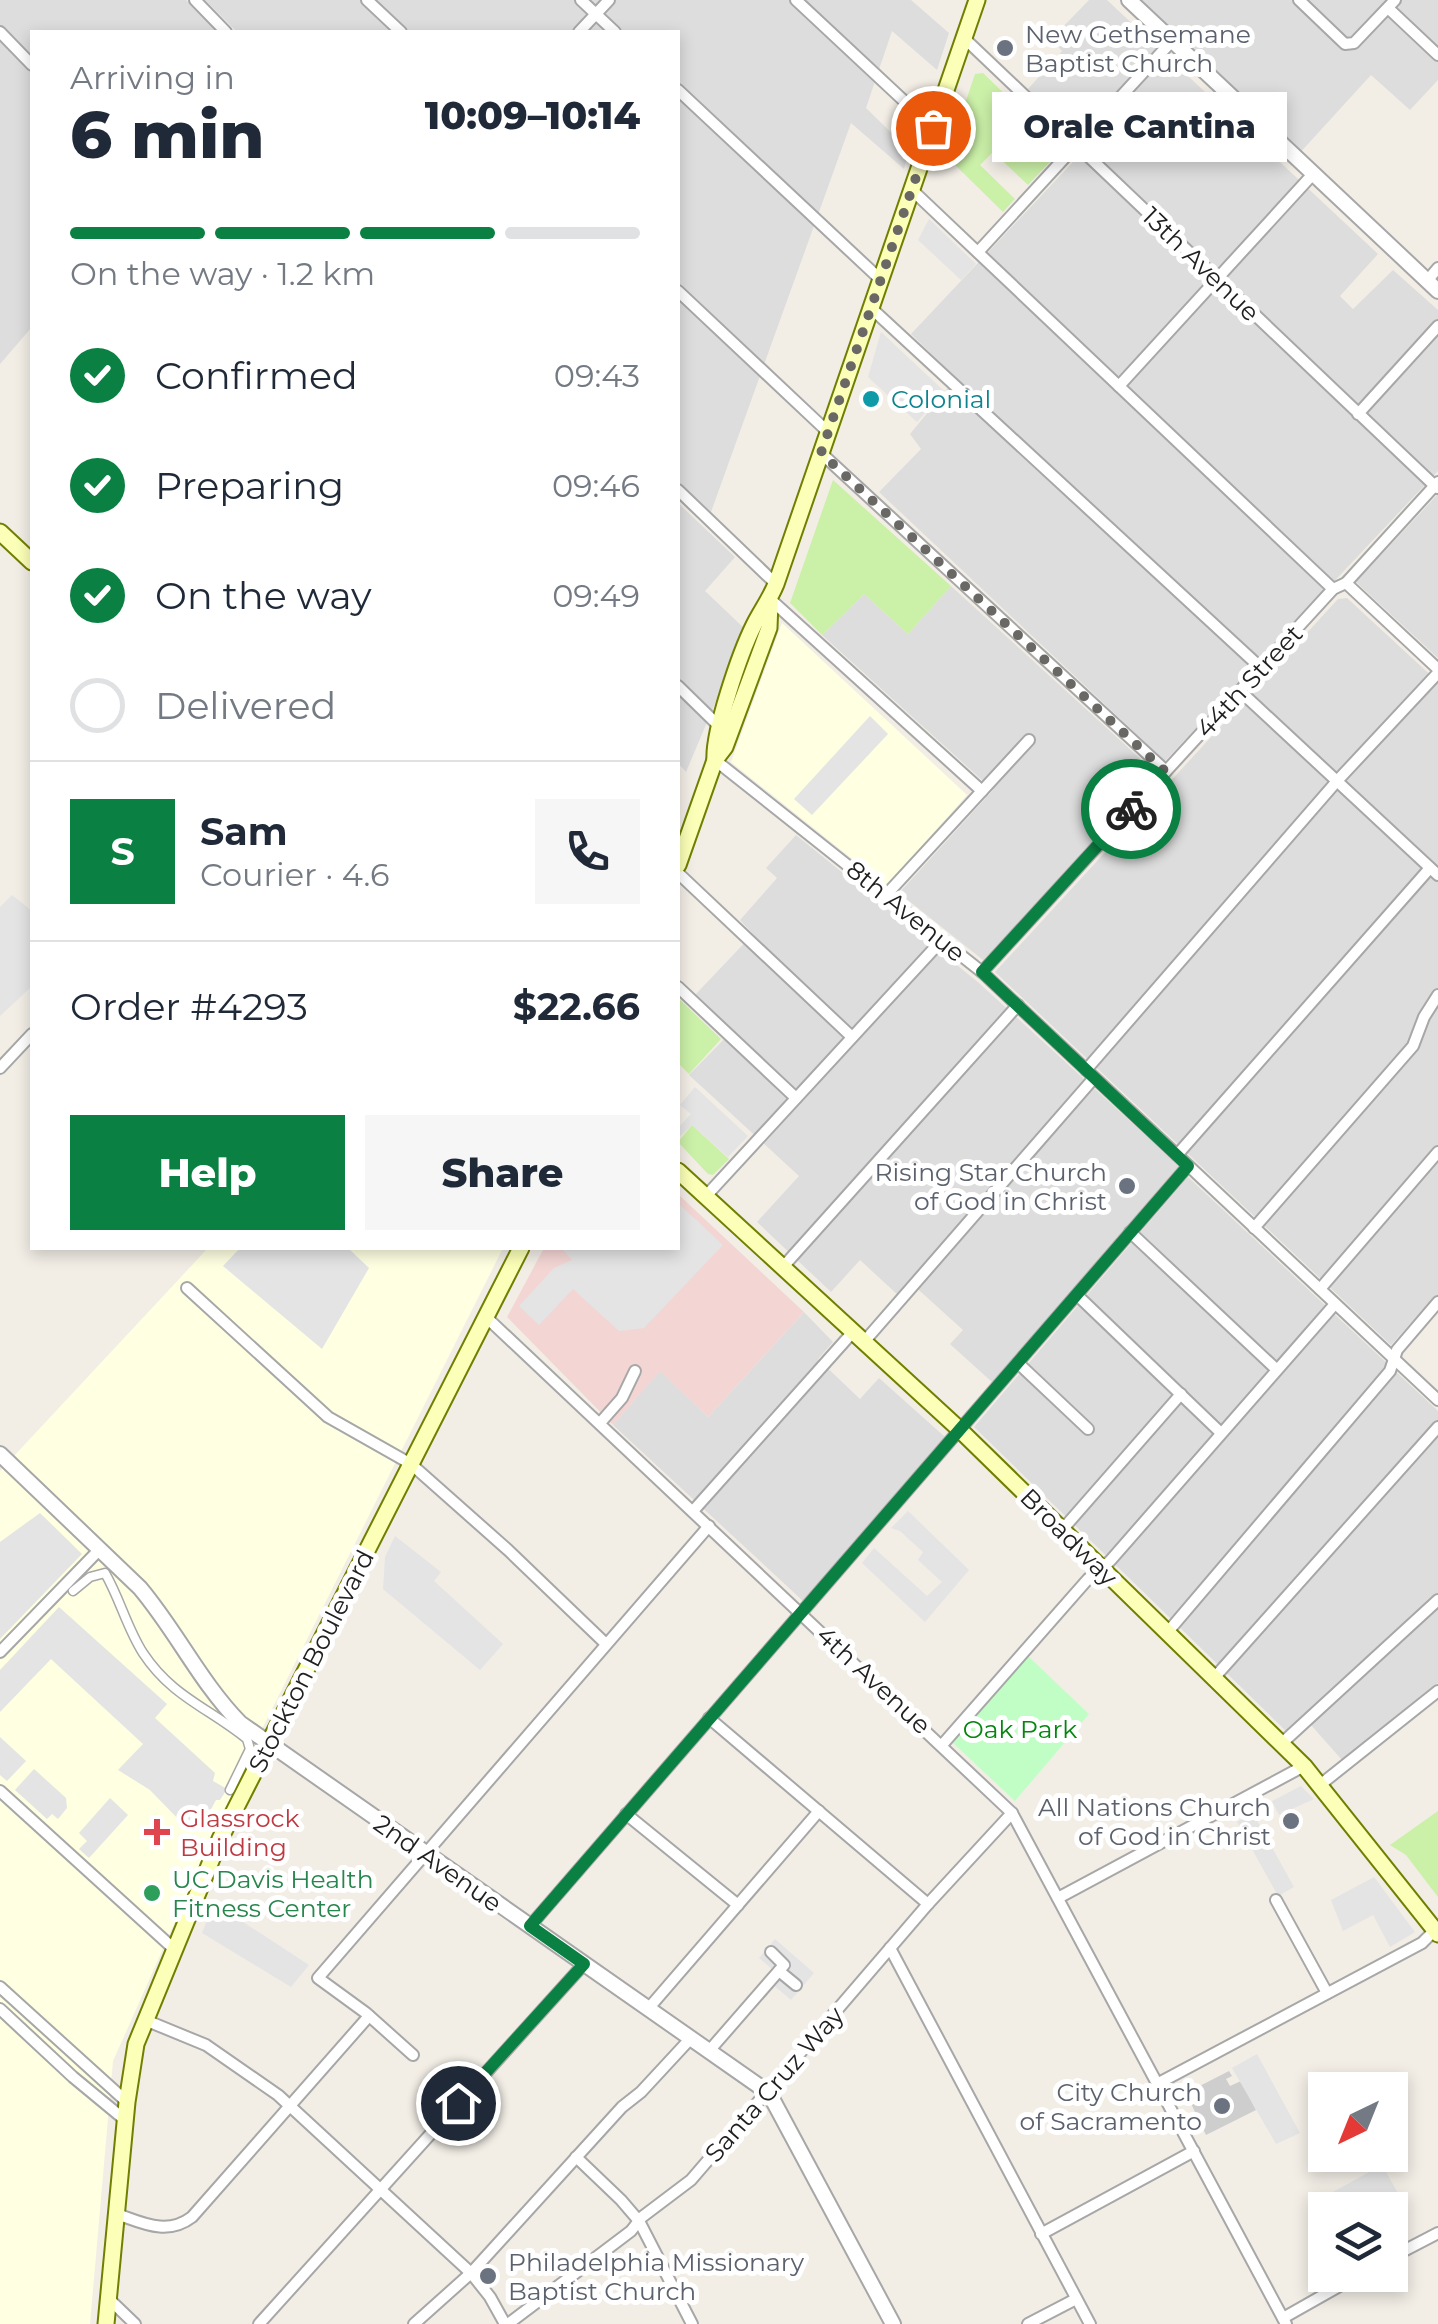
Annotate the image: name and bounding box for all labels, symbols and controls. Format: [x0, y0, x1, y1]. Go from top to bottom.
place label: New Gethsemane Baptist Church [1025, 19, 1251, 78]
marker: New Gethsemane Baptist Church [994, 37, 1016, 59]
text: Arriving in [70, 58, 235, 97]
pin [891, 86, 976, 171]
text: 10:09–10:14 [425, 92, 640, 139]
callout: Orale Cantina [993, 93, 1288, 163]
text: 6 min [70, 95, 265, 174]
icon: bag [906, 101, 961, 156]
text: Orale Cantina [1023, 107, 1256, 146]
street label: 13th Avenue [1136, 201, 1266, 327]
text: On the way · 1.2 km [70, 254, 375, 293]
icon: check [70, 348, 125, 403]
text: Confirmed [155, 352, 358, 399]
text: 09:43 [554, 356, 640, 395]
place label: Colonial [891, 384, 991, 414]
marker: Colonial [860, 388, 882, 410]
icon: check [70, 458, 125, 513]
text: Preparing [155, 462, 344, 509]
text: 09:46 [552, 466, 640, 505]
icon: check [70, 568, 125, 623]
text: On the way [155, 572, 372, 619]
text: 09:49 [552, 576, 640, 615]
street label: 44th Street [1190, 619, 1308, 743]
text: Delivered [155, 682, 336, 729]
courier [1081, 759, 1181, 859]
icon: bike [1104, 782, 1159, 837]
button: phone [535, 799, 640, 904]
text: Sam [200, 808, 288, 855]
text: S [110, 828, 135, 875]
street label: 8th Avenue [841, 854, 971, 968]
text: Courier · 4.6 [200, 855, 389, 894]
text: Order #4293 [70, 983, 308, 1030]
text: $22.66 [513, 983, 640, 1030]
button: Help [70, 1115, 345, 1230]
button: Share [365, 1115, 640, 1230]
place label: Rising Star Church of God in Christ [874, 1157, 1107, 1216]
marker: Rising Star Church of God in Christ [1116, 1175, 1138, 1197]
street label: Broadway [1014, 1482, 1124, 1592]
street label: Stockton Boulevard [242, 1545, 380, 1777]
street label: 4th Avenue [811, 1620, 937, 1740]
park label: Oak Park [963, 1714, 1077, 1744]
place label: All Nations Church of God in Christ [1038, 1792, 1271, 1851]
place label: Glassrock Building [180, 1803, 299, 1862]
street label: 2nd Avenue [368, 1808, 508, 1918]
marker: All Nations Church of God in Christ [1280, 1810, 1302, 1832]
marker: Glassrock Building [144, 1819, 170, 1845]
place label: UC Davis Health Fitness Center [172, 1864, 374, 1923]
marker: UC Davis Health Fitness Center [141, 1882, 163, 1904]
street label: Santa Cruz Way [698, 2000, 850, 2168]
pin [416, 2061, 501, 2146]
north arrow [1308, 2072, 1408, 2172]
map controls [1308, 2072, 1408, 2292]
icon: home [431, 2076, 486, 2131]
place label: City Church of Sacramento [1019, 2077, 1202, 2136]
marker: City Church of Sacramento [1211, 2095, 1233, 2117]
button: layers [1308, 2192, 1408, 2292]
place label: Philadelphia Missionary Baptist Church [508, 2247, 805, 2306]
marker: Philadelphia Missionary Baptist Church [477, 2265, 499, 2287]

